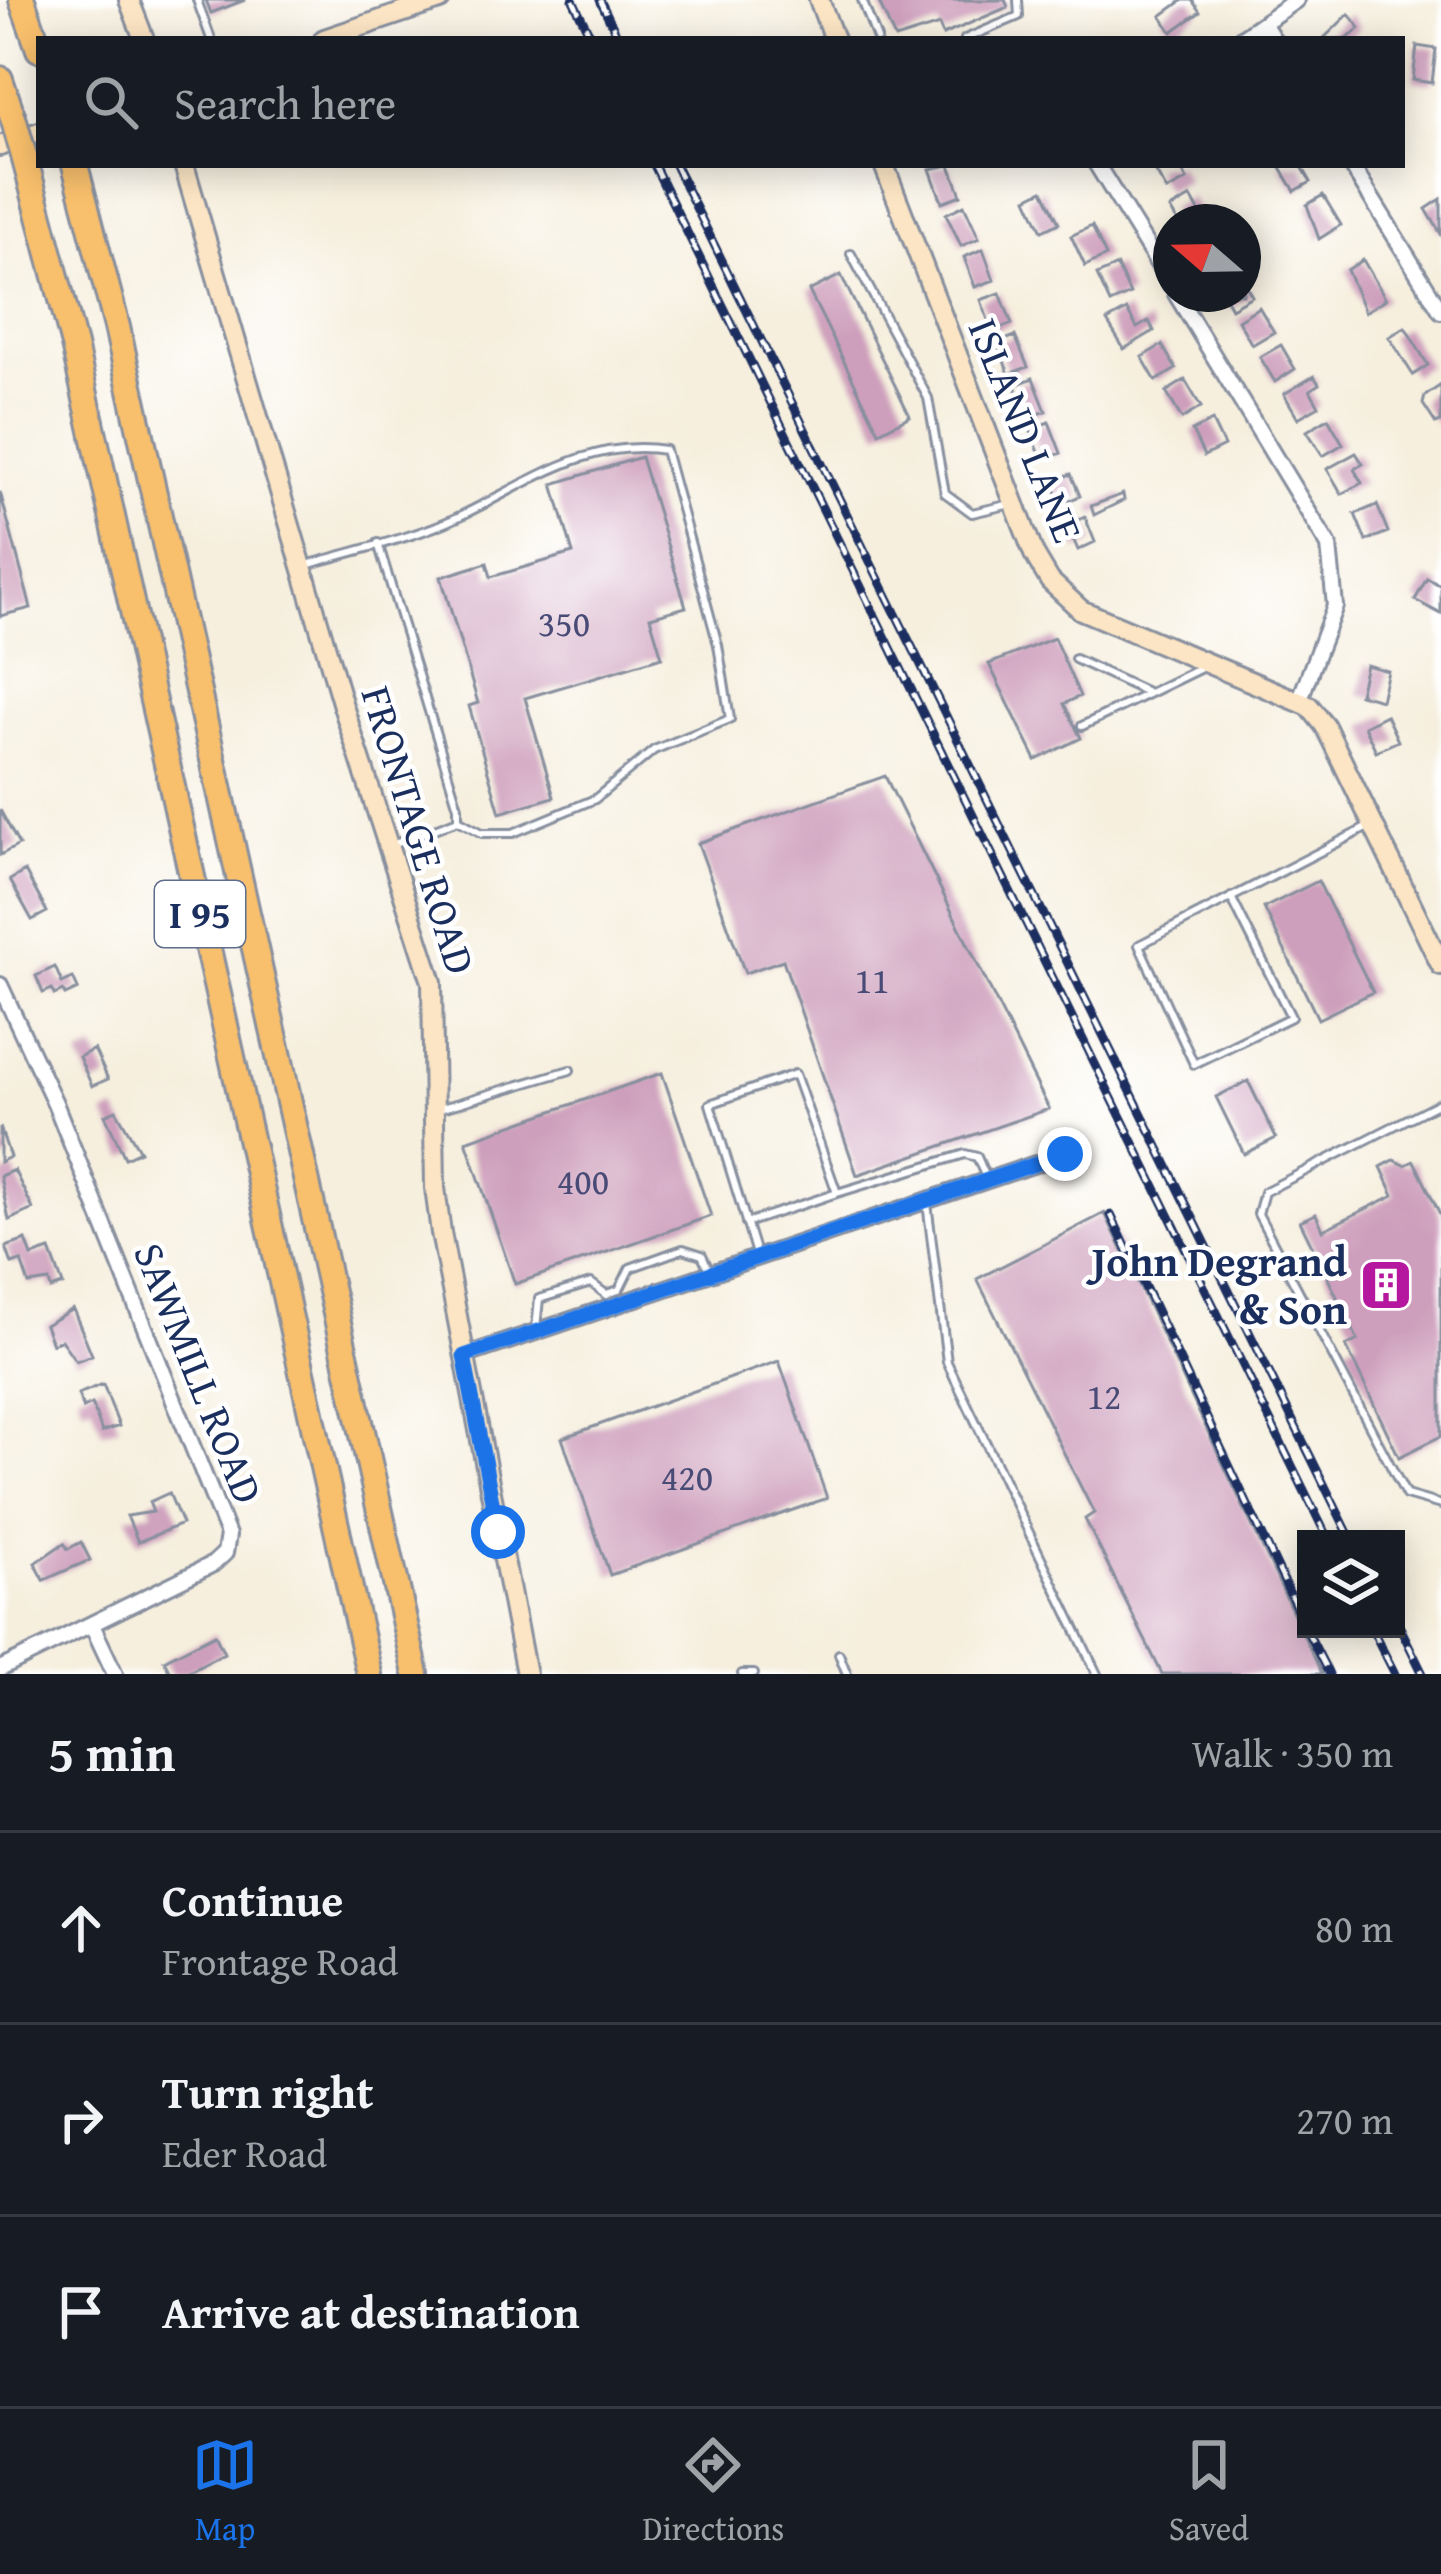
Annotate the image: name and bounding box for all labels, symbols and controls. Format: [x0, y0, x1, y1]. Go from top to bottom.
search box [36, 36, 1405, 168]
icon: search [78, 69, 144, 135]
text: Search here [174, 70, 396, 135]
north arrow [1153, 204, 1261, 312]
street label: ISLAND LANE [954, 309, 1099, 551]
house number: 350 [538, 596, 590, 649]
street label: FRONTAGE ROAD [347, 678, 492, 981]
road number: I 95 [155, 881, 245, 947]
house number: 11 [855, 953, 889, 1006]
route end [1038, 1127, 1092, 1181]
house number: 400 [557, 1154, 609, 1207]
place label: John Degrand & Son [1086, 1230, 1348, 1339]
street label: SAWMILL ROAD [119, 1233, 279, 1512]
building icon: John Degrand & Son [1358, 1257, 1414, 1313]
house number: 12 [1087, 1369, 1121, 1422]
house number: 420 [661, 1450, 713, 1503]
route start [471, 1505, 525, 1559]
map controls [1297, 1530, 1405, 1638]
button: layers [1297, 1530, 1405, 1638]
text: 5 min [48, 1715, 175, 1790]
text: Walk · 350 m [1192, 1724, 1393, 1781]
text: Continue [162, 1867, 343, 1932]
icon: ahead [48, 1895, 114, 1961]
text: 80 m [1315, 1899, 1393, 1956]
text: Frontage Road [162, 1932, 398, 1989]
text: Turn right [162, 2059, 374, 2124]
icon: right [48, 2087, 114, 2153]
text: 270 m [1296, 2091, 1393, 2148]
text: Eder Road [162, 2124, 327, 2181]
icon: arrive [48, 2279, 114, 2345]
text: Arrive at destination [162, 2279, 580, 2344]
tab: Map [192, 2432, 258, 2552]
tab: Directions [643, 2432, 784, 2552]
tab: Saved [1169, 2432, 1249, 2552]

